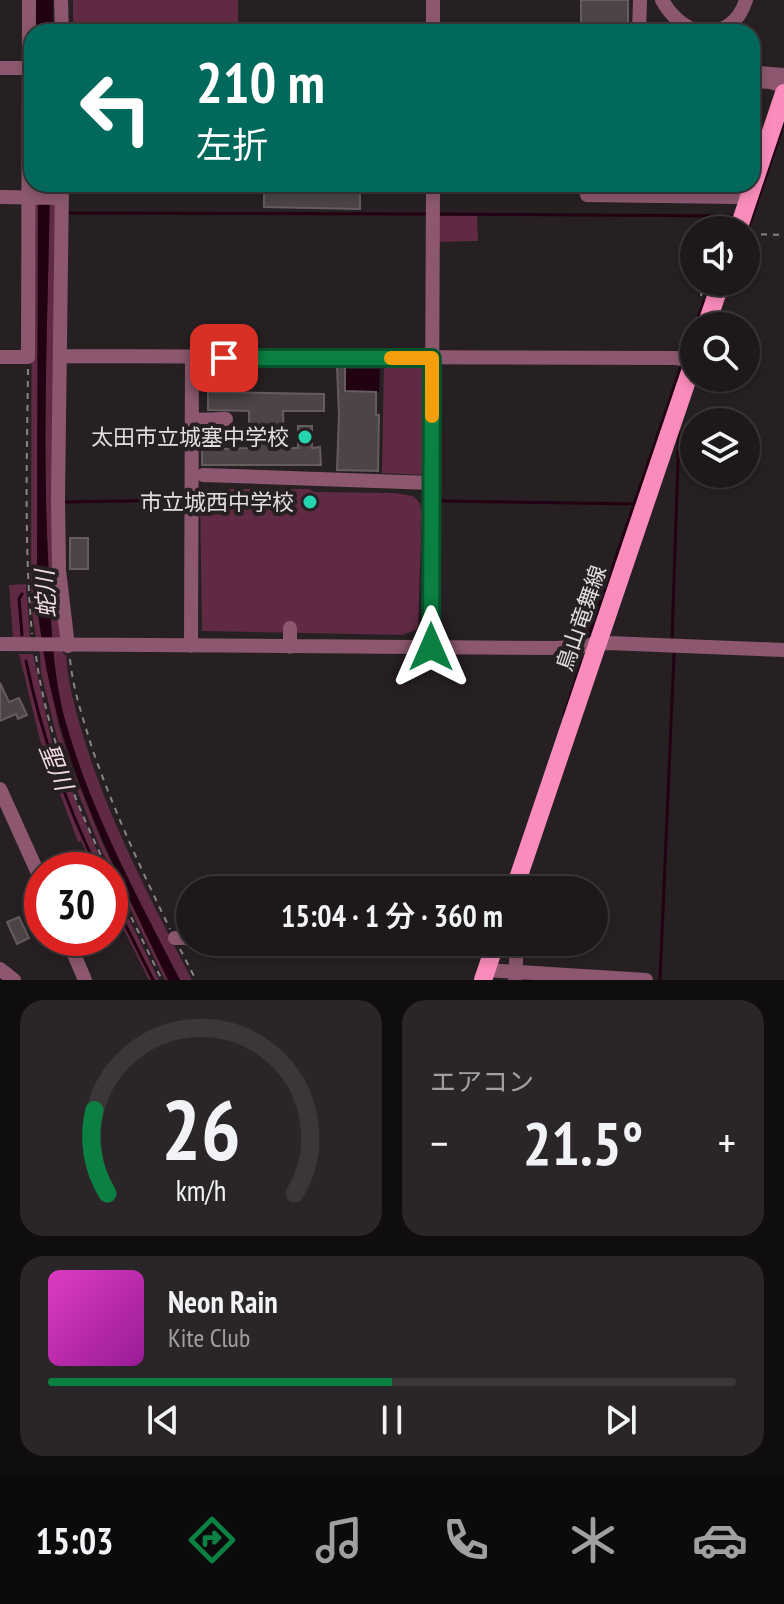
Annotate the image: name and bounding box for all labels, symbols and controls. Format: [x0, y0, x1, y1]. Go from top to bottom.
text: 210 m [196, 46, 325, 118]
icon: left [64, 56, 168, 160]
text: 左折 [196, 121, 268, 168]
map controls [680, 216, 760, 488]
button: sound [680, 216, 760, 296]
button: search [680, 312, 760, 392]
pin [190, 324, 258, 392]
icon: arrive [202, 336, 246, 380]
button: layers [680, 408, 760, 488]
place label: 太田市立城塞中学校 [91, 423, 289, 451]
marker: 太田市立城塞中学校 [296, 428, 314, 446]
place label: 市立城西中学校 [140, 488, 294, 516]
marker: 市立城西中学校 [301, 493, 319, 511]
street label: 鳥山竜舞線 [550, 561, 612, 675]
water label: 蛇川 [29, 566, 62, 619]
position arrow [389, 605, 473, 689]
water label: 聖川 [33, 739, 81, 798]
speed limit sign: 30 [24, 852, 128, 956]
text: 15:04 · 1 分 · 360 m [281, 896, 503, 935]
text: エアコン [430, 1065, 534, 1098]
text: 26 [161, 1075, 241, 1183]
text: 21.5° [523, 1104, 643, 1182]
text: − [430, 1114, 448, 1171]
text: + [718, 1114, 736, 1171]
text: km/h [176, 1172, 226, 1209]
text: Neon Rain [168, 1282, 278, 1321]
text: Kite Club [168, 1321, 250, 1354]
icon: previous [141, 1398, 185, 1442]
icon: pause [370, 1398, 414, 1442]
icon: next [599, 1398, 643, 1442]
icon: directions [184, 1512, 240, 1568]
icon: music [311, 1512, 367, 1568]
icon: phone [438, 1512, 494, 1568]
icon: climate [565, 1512, 621, 1568]
icon: car [692, 1512, 748, 1568]
text: 15:03 [36, 1517, 113, 1564]

